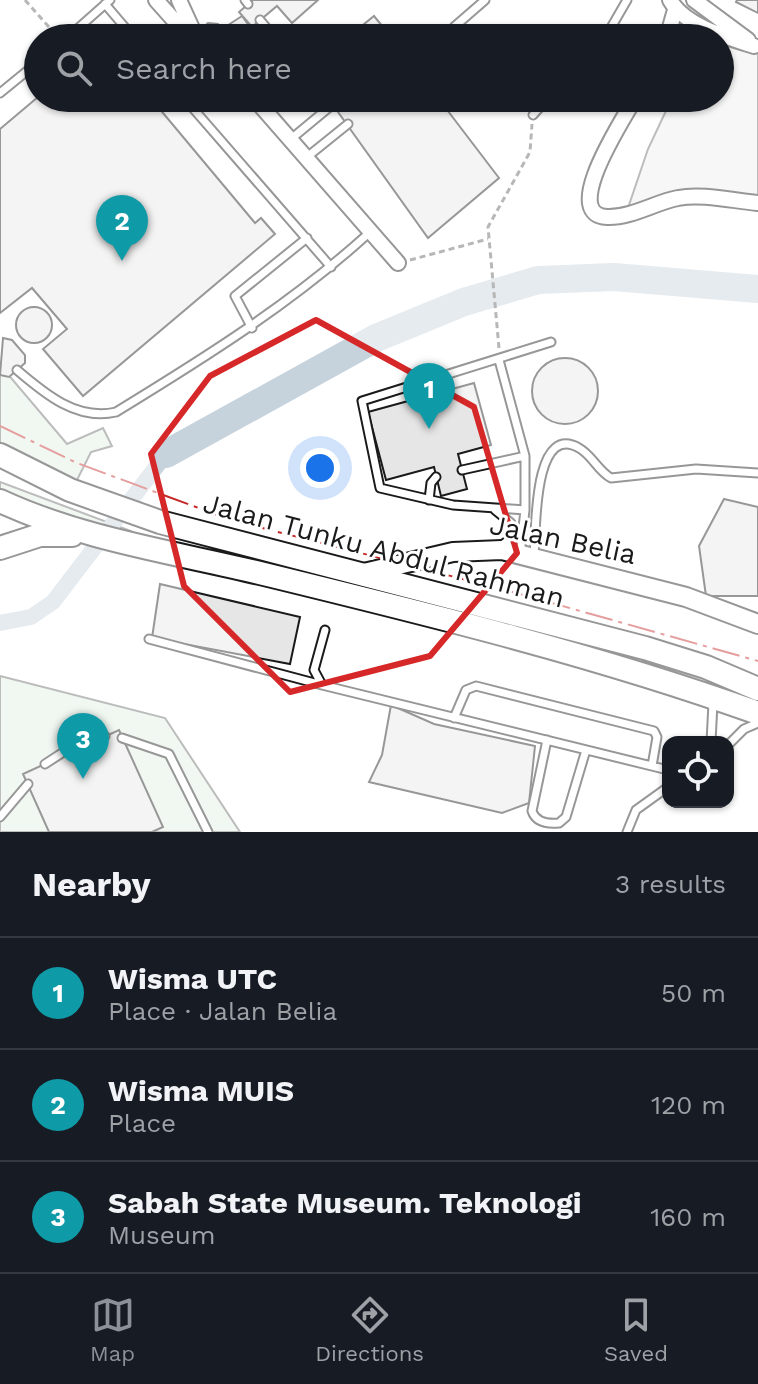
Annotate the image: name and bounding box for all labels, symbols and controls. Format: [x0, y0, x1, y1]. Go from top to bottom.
search box [24, 24, 734, 112]
icon: search [52, 46, 96, 90]
text: Search here [116, 51, 292, 86]
pin: 2 [96, 195, 148, 261]
pin: 1 [403, 363, 455, 429]
your location [300, 448, 340, 488]
street label: Jalan Tunku Abdul Rahman [200, 486, 568, 615]
street label: Jalan Belia [487, 508, 639, 571]
pin: 3 [57, 713, 109, 779]
map controls [662, 736, 734, 808]
button: locate [662, 736, 734, 808]
text: Nearby [32, 864, 151, 904]
text: 3 results [615, 869, 726, 899]
text: Wisma UTC [108, 961, 277, 996]
text: 1 [52, 978, 64, 1008]
text: 50 m [661, 978, 726, 1008]
text: Place · Jalan Belia [108, 996, 337, 1026]
text: Wisma MUIS [108, 1073, 294, 1108]
text: 2 [50, 1090, 66, 1120]
text: 120 m [651, 1090, 726, 1120]
text: Place [108, 1108, 176, 1138]
text: Sabah State Museum. Teknologi [108, 1185, 582, 1220]
text: 3 [50, 1202, 66, 1232]
text: 160 m [650, 1202, 726, 1232]
text: Museum [108, 1220, 216, 1250]
tab: Map [90, 1293, 135, 1366]
tab: Directions [315, 1293, 424, 1366]
tab: Saved [604, 1293, 668, 1366]

